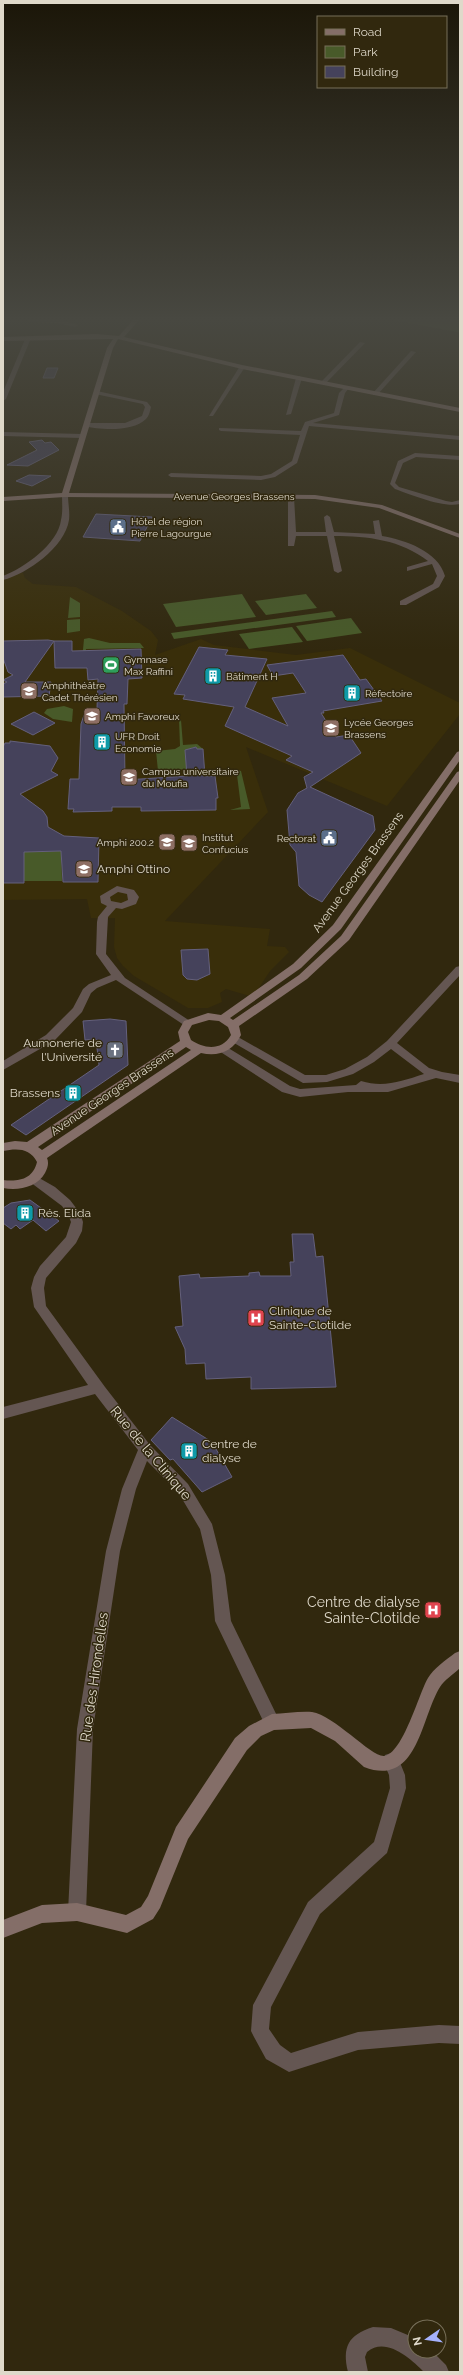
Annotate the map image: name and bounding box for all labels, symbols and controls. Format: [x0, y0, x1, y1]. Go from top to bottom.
legend [317, 16, 447, 88]
text: Road [353, 25, 382, 39]
text: Park [353, 45, 378, 59]
text: Building [353, 65, 399, 79]
street label: Avenue Georges Brassens [173, 491, 295, 502]
place label: Hôtel de région Pierre Lagourgue [131, 516, 211, 539]
public building icon: Hôtel de région Pierre Lagourgue [108, 517, 128, 537]
place label: Gymnase Max Raffini [124, 654, 173, 677]
sports icon: Gymnase Max Raffini [101, 655, 121, 675]
building icon: Bâtiment H [203, 666, 223, 686]
place label: Bâtiment H [226, 671, 278, 682]
place label: Amphithéâtre Cadet Thérésien [42, 680, 118, 703]
school or university icon: Amphithéâtre Cadet Thérésien [19, 681, 39, 701]
building icon: Réfectoire [342, 683, 362, 703]
place label: Réfectoire [365, 688, 412, 699]
school or university icon: Amphi Favoreux [82, 706, 102, 726]
place label: Amphi Favoreux [105, 711, 180, 722]
place label: Lycée Georges Brassens [344, 717, 413, 740]
school or university icon: Lycée Georges Brassens [321, 718, 341, 738]
place label: UFR Droit Economie [115, 731, 161, 754]
building icon: UFR Droit Economie [92, 732, 112, 752]
place label: Campus universitaire du Moufia [142, 766, 239, 789]
school or university icon: Campus universitaire du Moufia [119, 767, 139, 787]
street label: Avenue Georges Brassens [310, 809, 407, 935]
public building icon: Rectorat [319, 828, 339, 848]
school or university icon: Amphi 200.2 [157, 832, 177, 852]
place label: Institut Confucius [202, 832, 248, 855]
school or university icon: Institut Confucius [179, 833, 199, 853]
place label: Rectorat [277, 833, 317, 844]
place label: Amphi 200.2 [97, 837, 154, 848]
school or university icon: Amphi Ottino [74, 859, 94, 879]
place label: Amphi Ottino [97, 862, 170, 876]
place label: Aumonerie de l'Université [23, 1036, 102, 1064]
church icon: Aumonerie de l'Université [105, 1040, 125, 1060]
street label: Avenue Georges Brassens [48, 1045, 176, 1138]
building icon: Brassens [63, 1083, 83, 1103]
place label: Brassens [10, 1086, 60, 1100]
building icon: Rés. Elida [15, 1203, 35, 1223]
place label: Rés. Elida [38, 1206, 91, 1220]
place label: Clinique de Sainte-Clotilde [269, 1304, 351, 1332]
hospital icon: Clinique de Sainte-Clotilde [246, 1308, 266, 1328]
street label: Rue de la Clinique [107, 1403, 195, 1503]
place label: Centre de dialyse [202, 1437, 257, 1465]
building icon: Centre de dialyse [179, 1441, 199, 1461]
place label: Centre de dialyse Sainte-Clotilde [307, 1594, 420, 1626]
hospital icon: Centre de dialyse Sainte-Clotilde [423, 1600, 443, 1620]
street label: Rue des Hirondelles [77, 1611, 111, 1743]
north arrow [407, 2319, 447, 2359]
text: N [410, 2336, 425, 2347]

